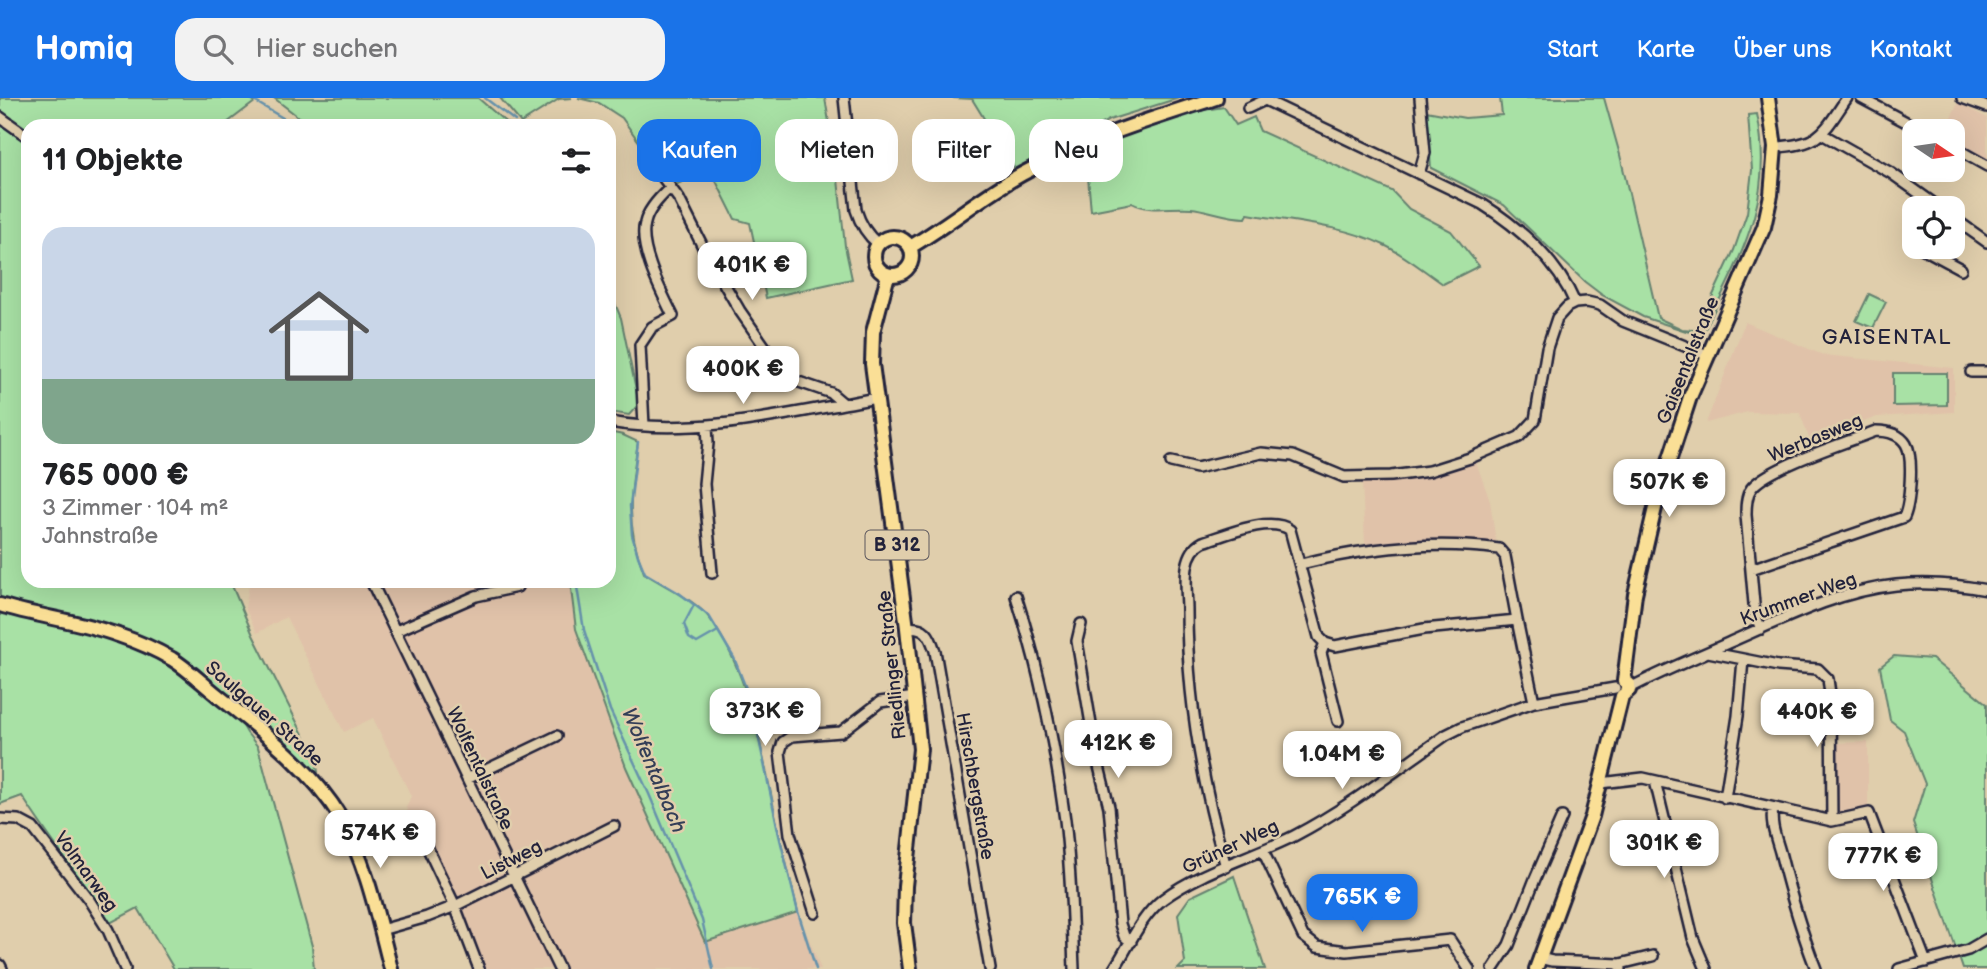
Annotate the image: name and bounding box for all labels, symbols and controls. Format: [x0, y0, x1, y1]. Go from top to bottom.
search box [175, 18, 665, 81]
text: Homiq [35, 29, 133, 69]
icon: search [199, 30, 237, 68]
text: Hier suchen [255, 34, 398, 65]
text: Start [1547, 35, 1598, 64]
text: Karte [1636, 35, 1695, 64]
text: Über uns [1733, 35, 1832, 64]
text: Kontakt [1870, 35, 1952, 64]
chip: Kaufen [637, 119, 761, 182]
chip: Mieten [775, 119, 898, 182]
chip: Filter [912, 119, 1015, 182]
chip: Neu [1029, 119, 1123, 182]
north arrow [1902, 119, 1965, 182]
map controls [1902, 119, 1965, 259]
icon: filters [557, 142, 595, 180]
text: 11 Objekte [42, 143, 183, 179]
button: locate [1902, 196, 1965, 259]
pin: 401K € [695, 242, 809, 302]
text: 401K € [714, 251, 790, 279]
icon: home [256, 273, 382, 399]
street label: Gaisentalstraße [1652, 293, 1724, 428]
district label: GAISENTAL [1822, 325, 1952, 350]
pin: 400K € [686, 346, 800, 406]
text: 400K € [702, 355, 784, 383]
street label: Werbasweg [1765, 409, 1866, 468]
text: 765 000 € [42, 458, 189, 494]
pin: 507K € [1612, 460, 1726, 519]
text: 507K € [1629, 468, 1709, 496]
text: 3 Zimmer · 104 m² [42, 494, 228, 522]
text: Jahnstraße [42, 522, 158, 550]
road number: B 312 [866, 530, 928, 560]
street label: Krummer Weg [1737, 568, 1860, 631]
street label: Riedlinger Straße [873, 589, 912, 741]
street label: Saulgauer Straße [200, 657, 328, 772]
pin: 373K € [708, 688, 822, 748]
pin: 440K € [1760, 690, 1874, 749]
text: 373K € [726, 697, 804, 725]
text: 440K € [1777, 698, 1857, 726]
street label: Wolfentalstraße [441, 703, 518, 834]
water label: Wolfentalbach [616, 704, 691, 837]
street label: Hirschbergstraße [950, 711, 999, 862]
pin: 412K € [1061, 720, 1175, 780]
text: 412K € [1080, 729, 1156, 757]
pin: 1.04M € [1277, 732, 1407, 791]
text: 1.04M € [1299, 740, 1385, 768]
pin: 574K € [323, 810, 437, 870]
street label: Grüner Weg [1179, 815, 1282, 880]
text: 574K € [341, 819, 419, 847]
pin: 301K € [1607, 820, 1721, 880]
street label: Volmarweg [49, 827, 123, 916]
text: 301K € [1626, 829, 1702, 857]
pin: 777K € [1826, 834, 1940, 893]
street label: Listweg [477, 835, 546, 885]
text: 777K € [1844, 842, 1922, 870]
pin: 765K € [1305, 874, 1419, 934]
text: 765K € [1323, 883, 1401, 911]

